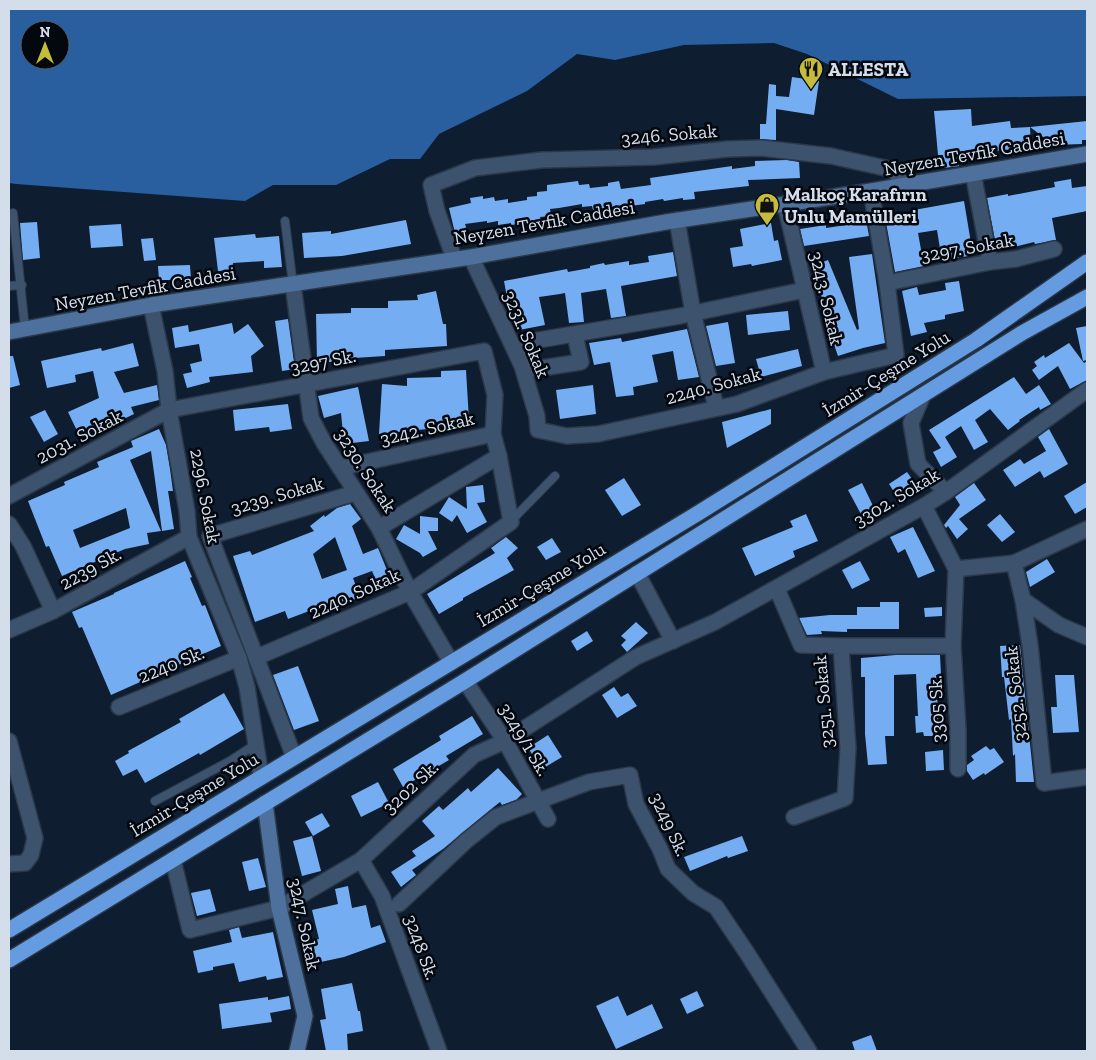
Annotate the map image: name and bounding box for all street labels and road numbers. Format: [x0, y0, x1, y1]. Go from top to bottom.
street label: 3246. Sokak [620, 119, 718, 150]
street label: Neyzen Tevfik Caddesi [882, 126, 1066, 181]
street label: Neyzen Tevfik Caddesi [452, 195, 636, 250]
street label: 3297. Sokak [919, 228, 1016, 267]
street label: 3243. Sokak [805, 249, 849, 347]
street label: Neyzen Tevfik Caddesi [53, 261, 237, 316]
street label: 3231. Sokak [498, 287, 555, 382]
street label: İzmir-Çeşme Yolu [819, 325, 954, 422]
street label: 3297 Sk. [288, 344, 358, 379]
street label: 2240. Sokak [663, 362, 763, 409]
street label: 2031. Sokak [32, 404, 126, 469]
street label: 3242. Sokak [378, 406, 477, 451]
street label: 3230. Sokak [330, 424, 401, 517]
street label: 2296. Sokak [185, 446, 226, 546]
street label: 3302. Sokak [849, 463, 944, 532]
street label: 3239. Sokak [228, 471, 326, 520]
street label: İzmir-Çeşme Yolu [473, 537, 610, 632]
street label: 2239 Sk. [55, 542, 125, 595]
street label: 2240. Sokak [305, 563, 404, 624]
street label: 2240 Sk. [135, 641, 208, 688]
street label: 3252. Sokak [999, 645, 1032, 743]
street label: 3251. Sokak [808, 654, 839, 749]
street label: 3305 Sk. [923, 675, 950, 743]
street label: 3249/1 Sk. [494, 698, 555, 780]
street label: İzmir-Çeşme Yolu [126, 747, 263, 842]
street label: 3202 Sk. [378, 756, 443, 819]
street label: 3249 Sk. [645, 789, 694, 860]
street label: 3247. Sokak [283, 876, 326, 973]
street label: 3248 Sk. [399, 911, 444, 983]

